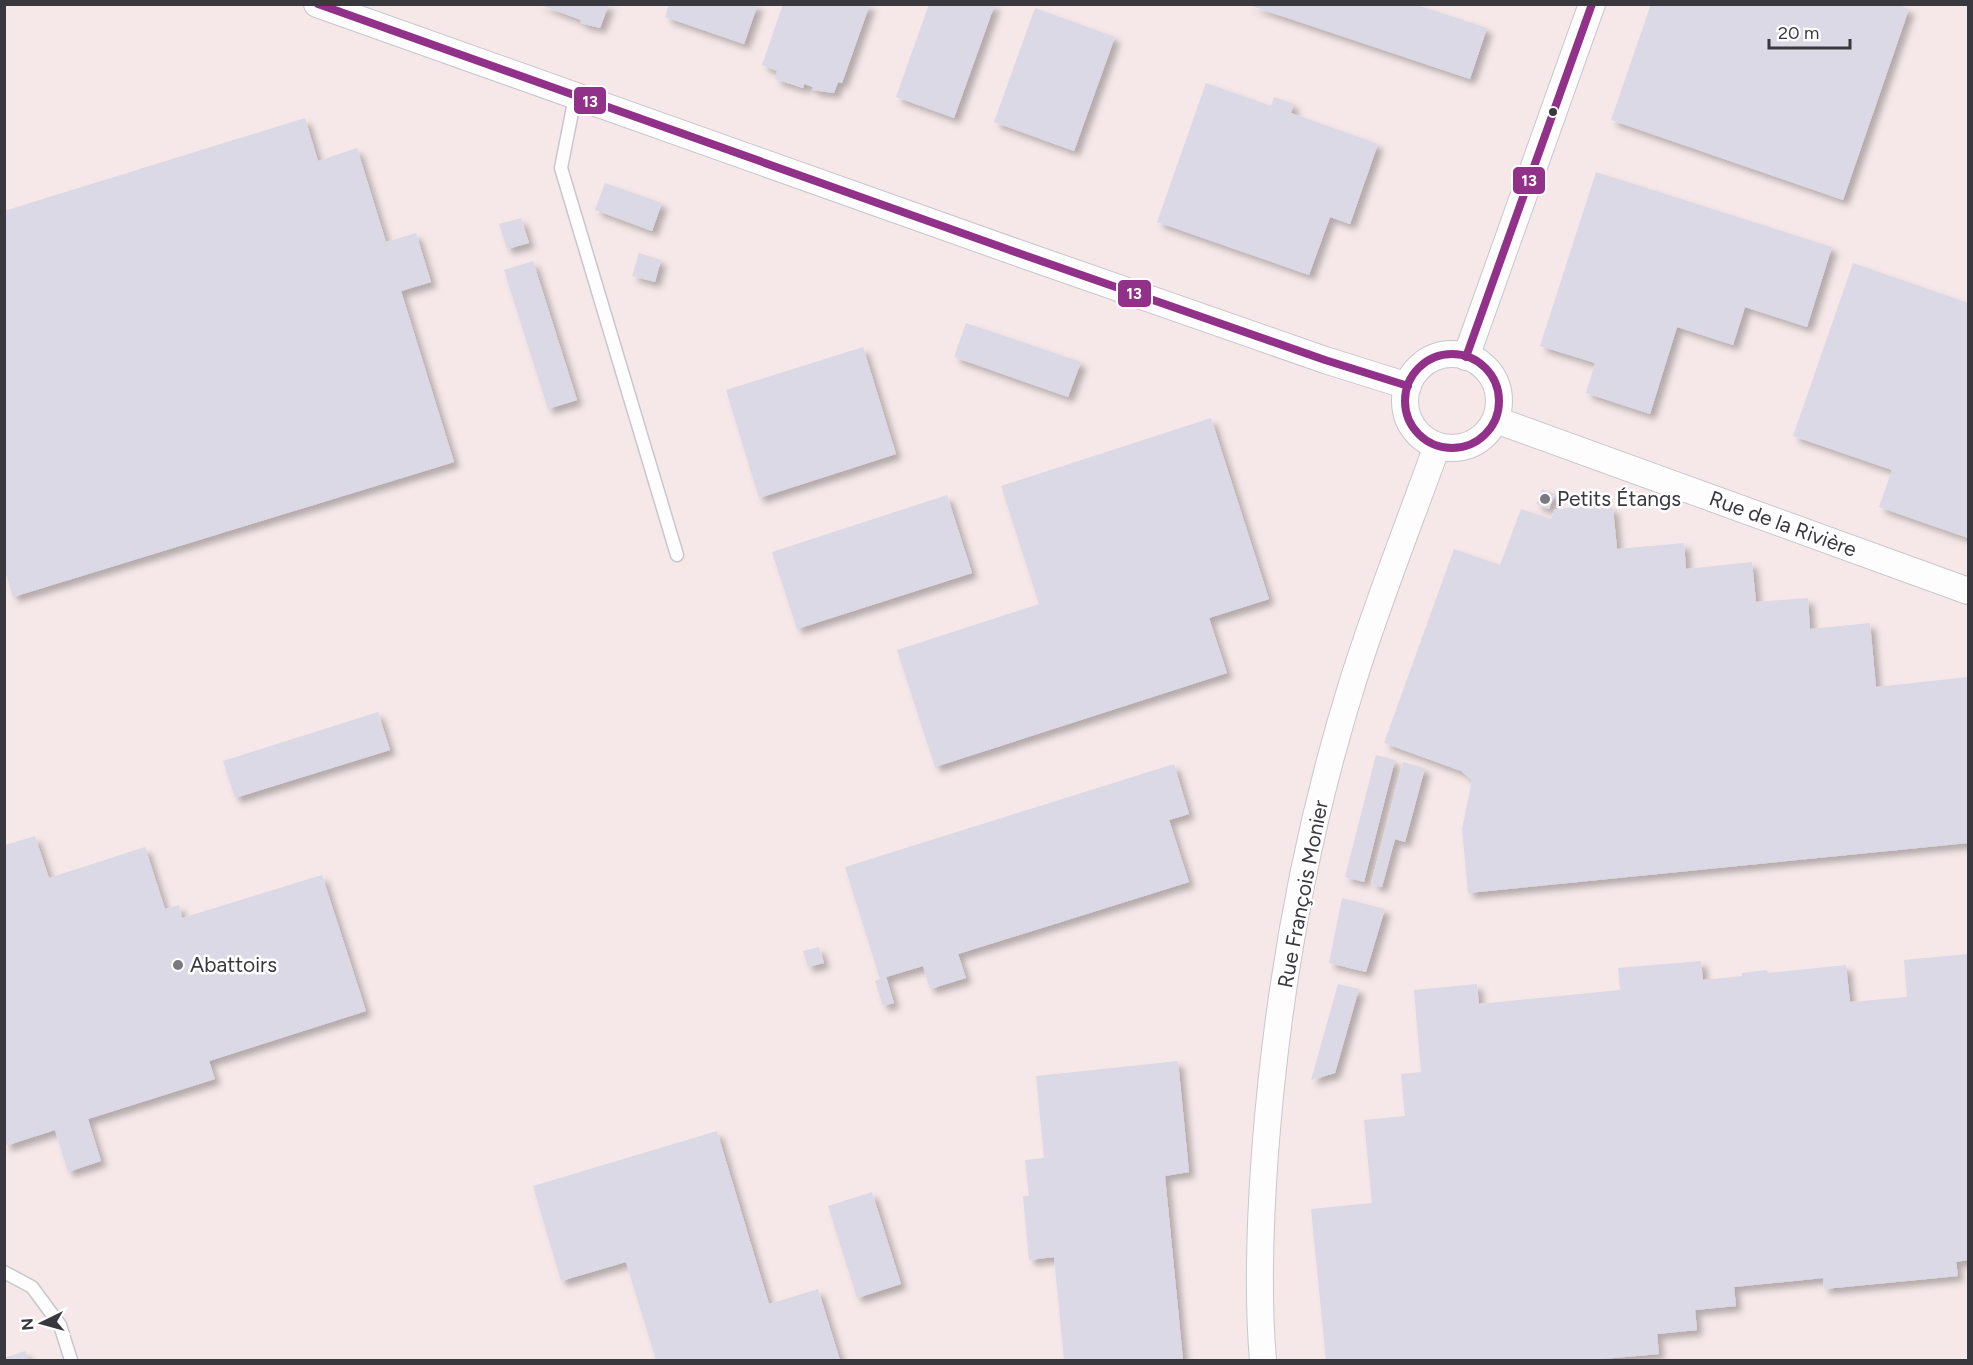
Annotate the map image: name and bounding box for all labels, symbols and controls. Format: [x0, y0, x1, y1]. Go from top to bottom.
scale bar [1769, 12, 1850, 50]
text: 20 m [1778, 22, 1819, 44]
line badge: 13 [573, 86, 607, 115]
text: 13 [582, 92, 598, 111]
unlabelled marker [1547, 106, 1559, 118]
line badge: 13 [1512, 166, 1546, 195]
text: 13 [1521, 171, 1537, 190]
line badge: 13 [1117, 279, 1152, 308]
text: 13 [1126, 284, 1142, 303]
street label: Rue de la Rivière [1706, 485, 1860, 562]
place label: Petits Étangs [1557, 486, 1681, 511]
marker: Petits Étangs [1538, 492, 1552, 506]
street label: Rue François Monier [1272, 798, 1333, 990]
place label: Abattoirs [190, 952, 277, 977]
marker: Abattoirs [171, 958, 185, 972]
north arrow [12, 1293, 72, 1353]
text: N [18, 1317, 38, 1331]

